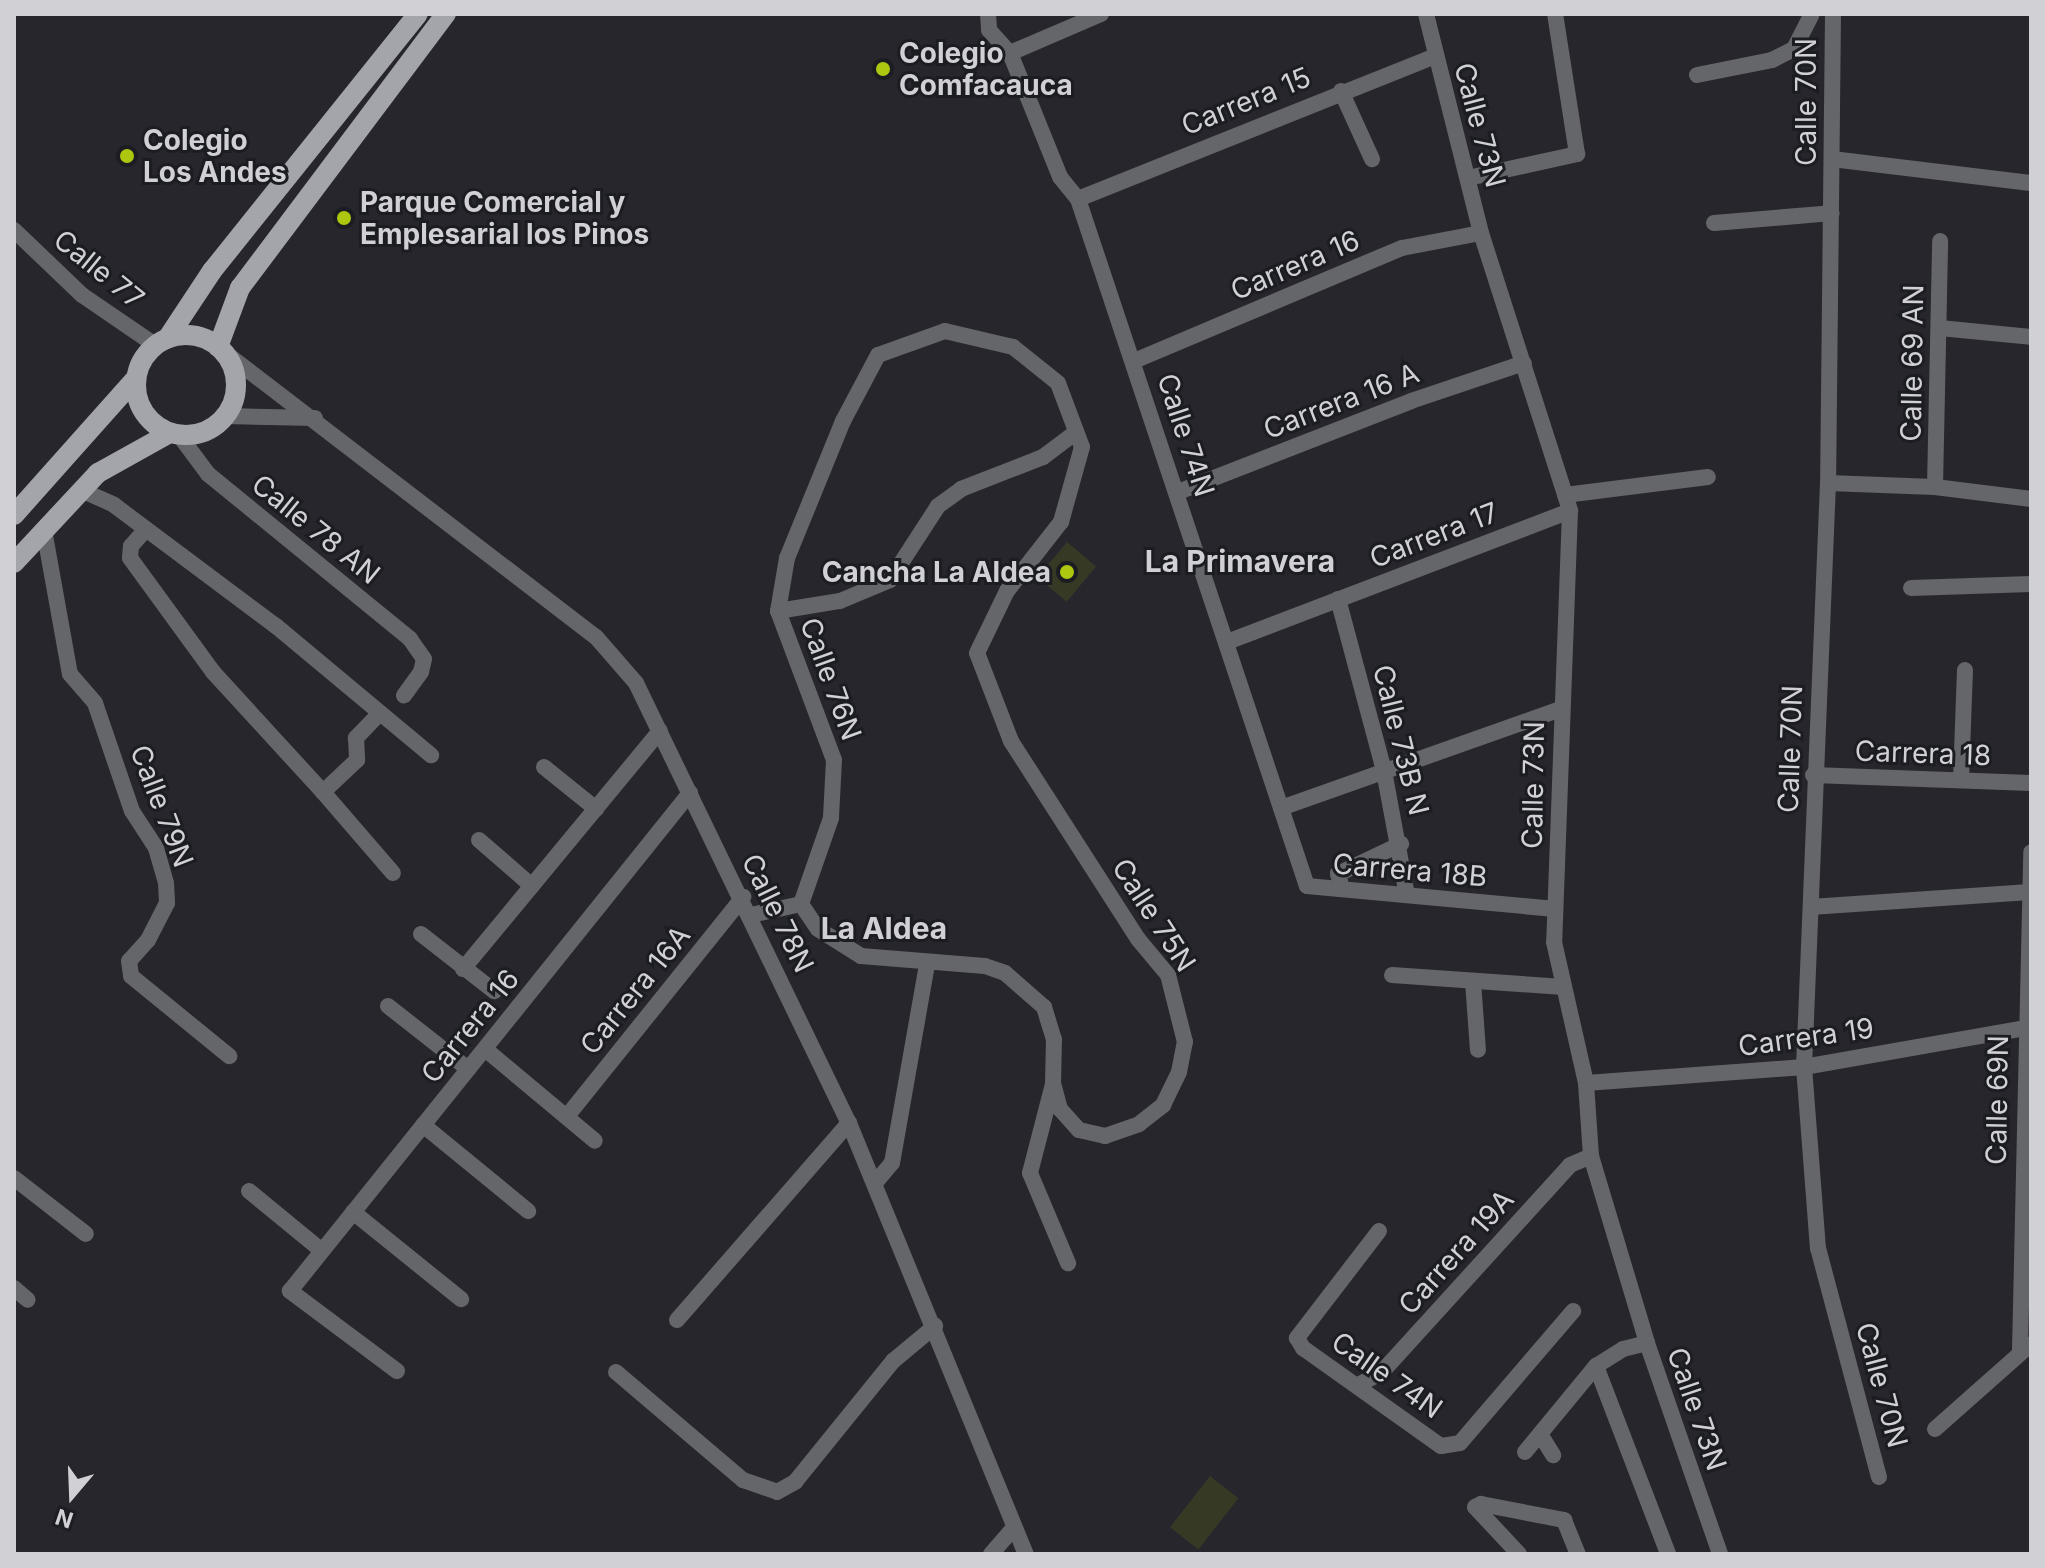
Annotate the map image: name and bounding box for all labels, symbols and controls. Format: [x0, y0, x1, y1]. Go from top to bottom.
place label: Colegio Comfacauca [899, 36, 1073, 102]
street label: Calle 70N [1789, 38, 1823, 166]
street label: Calle 73N [1447, 59, 1513, 191]
marker: Colegio Comfacauca [874, 60, 892, 78]
street label: Carrera 15 [1177, 60, 1315, 142]
place label: Colegio Los Andes [143, 123, 287, 189]
marker: Colegio Los Andes [118, 147, 136, 165]
place label: Parque Comercial y Emplesarial los Pinos [360, 185, 649, 251]
marker: Parque Comercial y Emplesarial los Pinos [335, 209, 353, 227]
street label: Calle 77 [47, 223, 151, 315]
street label: Carrera 16 [1226, 223, 1364, 307]
street label: Calle 69 AN [1894, 284, 1930, 442]
street label: Carrera 16 A [1259, 356, 1423, 446]
street label: Calle 74N [1150, 369, 1222, 501]
street label: Calle 78 AN [245, 467, 387, 591]
street label: Carrera 17 [1365, 495, 1503, 575]
district label: La Primavera [1145, 543, 1335, 579]
place label: Cancha La Aldea [822, 555, 1051, 589]
marker: Cancha La Aldea [1058, 563, 1076, 581]
street label: Calle 76N [793, 613, 869, 745]
street label: Calle 73B N [1366, 661, 1436, 819]
street label: Calle 70N [1771, 684, 1809, 814]
street label: Calle 73N [1515, 721, 1551, 849]
street label: Carrera 18 [1854, 734, 1992, 772]
street label: Calle 79N [123, 740, 201, 872]
street label: Carrera 18B [1331, 847, 1489, 893]
street label: Calle 78N [735, 848, 821, 978]
street label: Calle 75N [1105, 852, 1203, 978]
district label: La Aldea [821, 910, 947, 946]
street label: Carrera 16A [573, 919, 697, 1061]
street label: Carrera 16 [414, 962, 526, 1090]
street label: Carrera 19 [1736, 1011, 1876, 1063]
street label: Calle 69N [1979, 1035, 2015, 1165]
street label: Carrera 19A [1391, 1183, 1521, 1321]
street label: Calle 70N [1849, 1319, 1915, 1451]
street label: Calle 74N [1325, 1325, 1449, 1425]
street label: Calle 73N [1660, 1343, 1734, 1475]
north arrow [32, 1456, 112, 1536]
text: N [52, 1504, 76, 1534]

